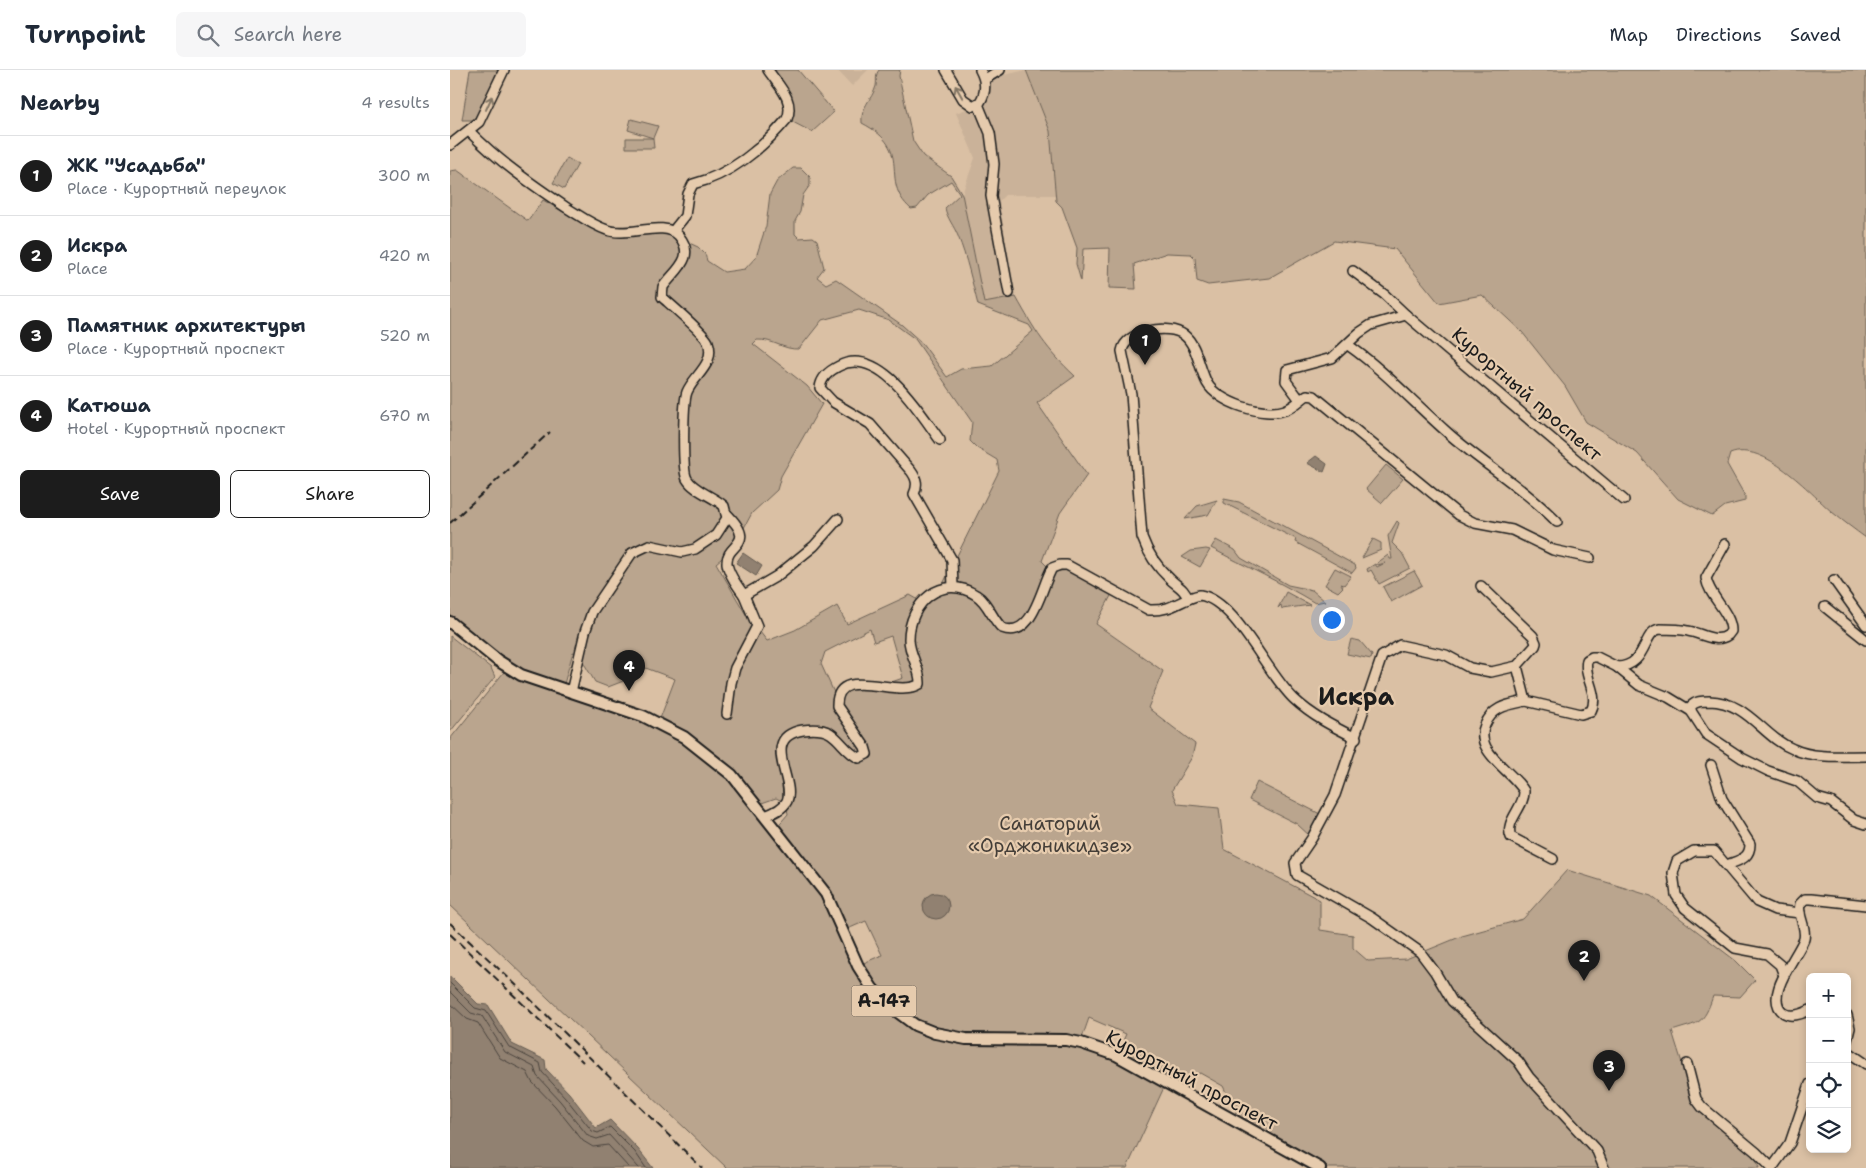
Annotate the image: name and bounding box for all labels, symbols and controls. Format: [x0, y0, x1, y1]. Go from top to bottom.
search box [176, 12, 526, 57]
text: Turnpoint [25, 19, 146, 51]
icon: search [194, 21, 222, 49]
text: Search here [234, 22, 342, 47]
text: Map [1610, 23, 1648, 47]
text: Directions [1676, 23, 1762, 47]
text: Saved [1790, 23, 1841, 47]
one-way arrow [953, 86, 963, 100]
text: Nearby [20, 89, 100, 117]
text: 4 results [361, 92, 430, 113]
one-way arrow [485, 96, 495, 111]
text: ЖК "Усадьба" [67, 153, 206, 178]
text: 1 [32, 165, 40, 186]
text: 300 m [378, 165, 430, 186]
text: Place · Курортный переулок [67, 178, 286, 199]
text: Искра [67, 233, 127, 258]
text: 2 [30, 245, 42, 266]
text: 420 m [379, 245, 430, 266]
text: Place [67, 258, 108, 279]
text: Памятник архитектуры [67, 313, 306, 338]
street label: Курортный проспект [1446, 322, 1608, 467]
pin: 1 [1129, 324, 1161, 365]
text: 3 [30, 325, 42, 346]
text: 520 m [380, 325, 430, 346]
text: Place · Курортный проспект [67, 338, 285, 359]
text: Катюша [67, 393, 151, 418]
text: 4 [30, 405, 42, 426]
text: 670 m [379, 405, 430, 426]
text: Hotel · Курортный проспект [67, 418, 285, 439]
button: Save [20, 470, 220, 518]
button: Share [230, 470, 430, 518]
your location [1319, 607, 1345, 633]
pin: 4 [613, 650, 645, 691]
district label: Искра [1318, 681, 1395, 713]
park label: Санаторий «Орджоникидзе» [968, 811, 1132, 858]
pin: 2 [1568, 940, 1600, 981]
map controls [1806, 973, 1851, 1153]
button: + [1806, 973, 1851, 1018]
road number: А-147 [852, 986, 916, 1016]
button: − [1806, 1018, 1851, 1063]
street label: Курортный проспект [1102, 1024, 1283, 1136]
pin: 3 [1593, 1050, 1625, 1091]
button: locate [1806, 1063, 1851, 1108]
button: layers [1806, 1108, 1851, 1153]

